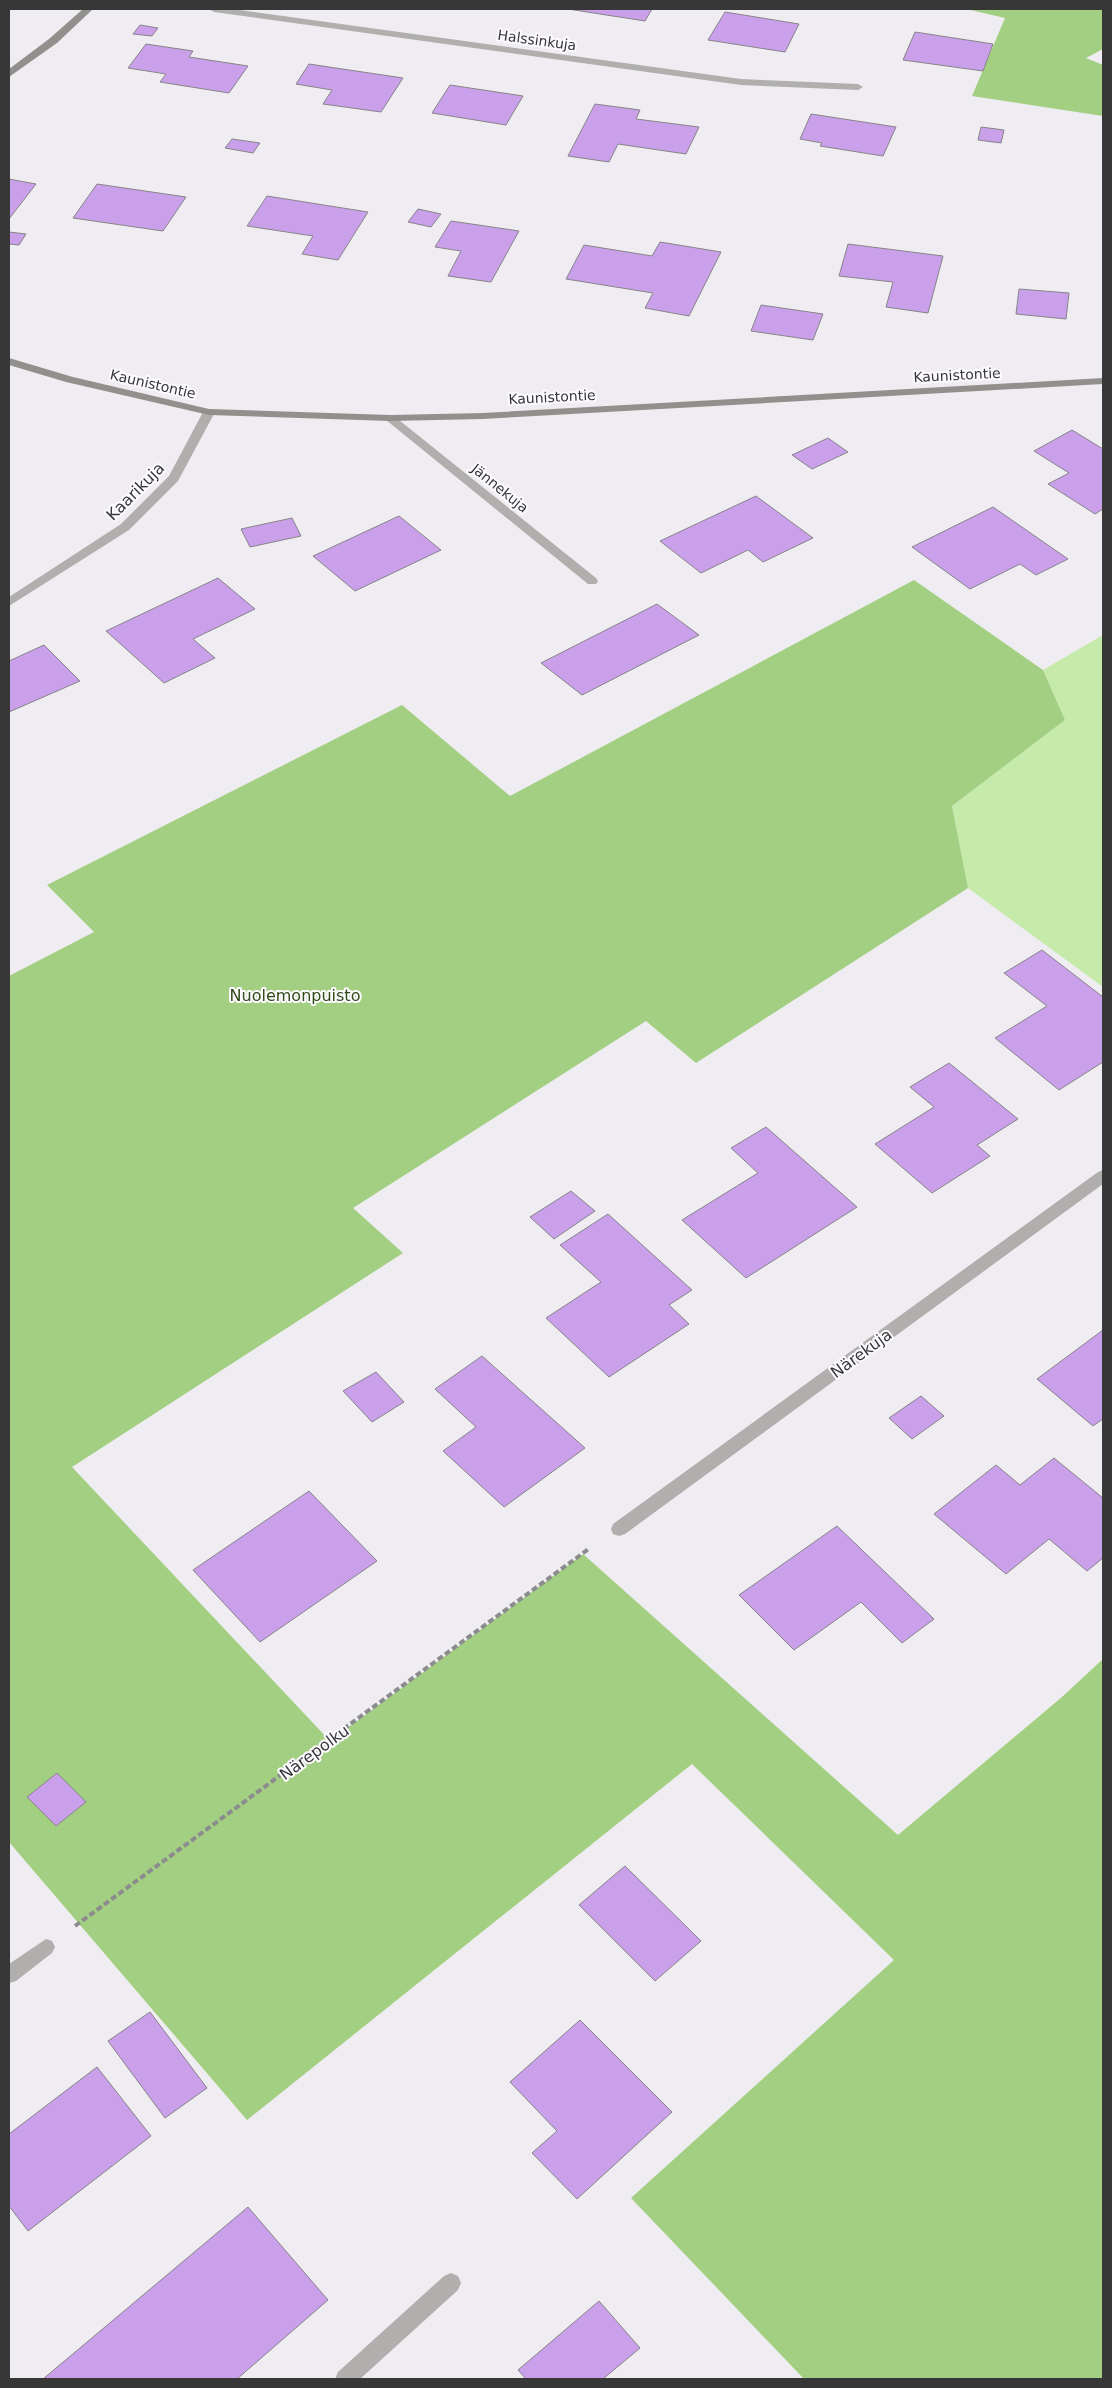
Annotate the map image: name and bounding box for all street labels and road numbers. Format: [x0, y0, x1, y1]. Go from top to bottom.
street label: Halssinkuja [497, 27, 577, 53]
street label: Kaunistontie [913, 365, 1001, 385]
street label: Kaunistontie [109, 366, 197, 402]
street label: Kaunistontie [508, 387, 596, 407]
street label: Kaarikuja [102, 458, 168, 524]
street label: Jännekuja [468, 460, 531, 516]
street label: Närekuja [827, 1325, 896, 1382]
street label: Närepolku [276, 1721, 353, 1784]

